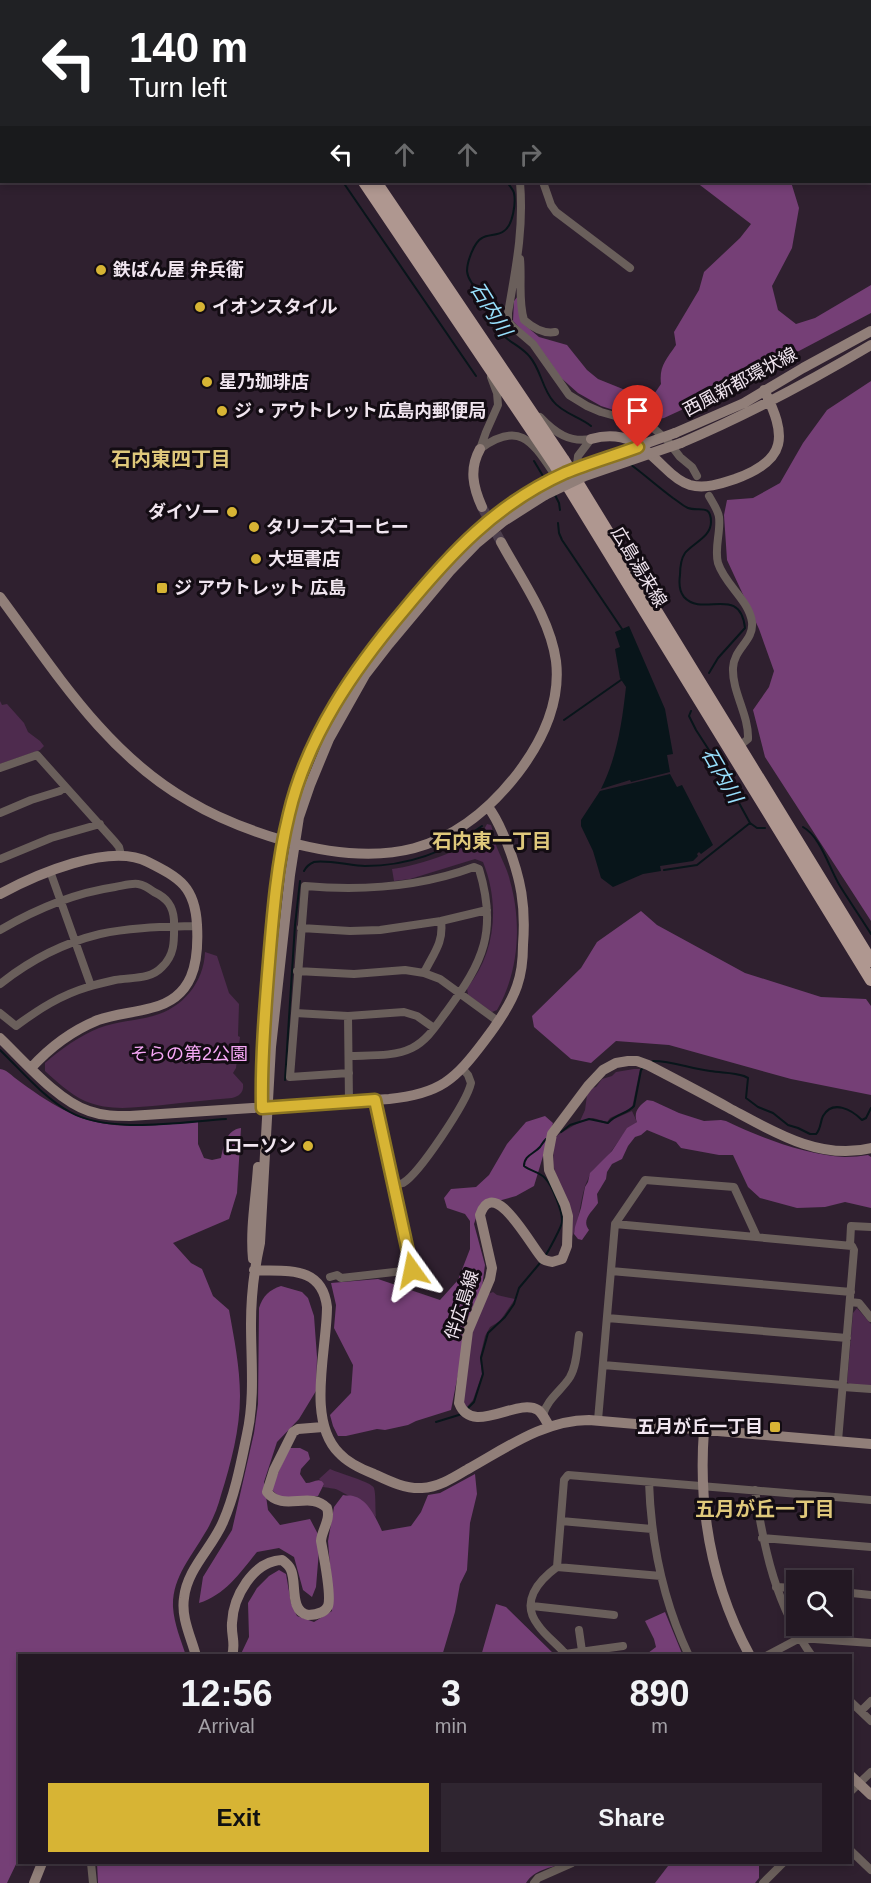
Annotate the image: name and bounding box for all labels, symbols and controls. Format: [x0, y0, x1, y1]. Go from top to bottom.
icon: left [30, 24, 108, 102]
text: 140 m [129, 24, 248, 71]
text: Turn left [129, 73, 227, 103]
icon: left [325, 138, 358, 171]
icon: ahead [388, 138, 421, 171]
icon: ahead [451, 138, 484, 171]
icon: right [514, 138, 547, 171]
place label: 鉄ぱん屋 弁兵衛 [112, 259, 244, 280]
marker: 鉄ぱん屋 弁兵衛 [94, 263, 108, 277]
water label: 石内川 [466, 278, 517, 342]
place label: イオンスタイル [212, 297, 338, 317]
marker: イオンスタイル [193, 300, 207, 314]
street label: 西風新都環状線 [680, 344, 800, 420]
place label: 星乃珈琲店 [219, 372, 309, 392]
marker: 星乃珈琲店 [200, 375, 214, 389]
pin [612, 385, 663, 447]
icon: arrive [621, 394, 654, 427]
place label: ジ・アウトレット広島内郵便局 [234, 401, 486, 421]
marker: ジ・アウトレット広島内郵便局 [215, 404, 229, 418]
district label: 石内東四丁目 [111, 448, 231, 470]
place label: ダイソー [148, 502, 220, 522]
marker: ダイソー [225, 505, 239, 519]
place label: タリーズコーヒー [266, 517, 409, 537]
marker: タリーズコーヒー [247, 520, 261, 534]
street label: 広島湯来線 [607, 523, 671, 611]
place label: 大垣書店 [268, 549, 340, 569]
marker: 大垣書店 [249, 552, 263, 566]
place label: ジ アウトレット 広島 [174, 578, 346, 598]
marker: ジ アウトレット 広島 [155, 581, 169, 595]
water label: 石内川 [697, 744, 748, 808]
district label: 石内東一丁目 [432, 830, 552, 852]
park label: そらの第2公園 [130, 1044, 248, 1064]
place label: ローソン [224, 1136, 296, 1156]
marker: ローソン [301, 1139, 315, 1153]
position arrow [380, 1238, 444, 1302]
street label: 伴広島線 [441, 1268, 483, 1342]
place label: 五月が丘一丁目 [637, 1417, 763, 1437]
marker: 五月が丘一丁目 [768, 1420, 782, 1434]
district label: 五月が丘一丁目 [695, 1498, 835, 1520]
map controls [786, 1570, 852, 1636]
button: search [786, 1570, 852, 1636]
text: 12:56 [180, 1673, 272, 1714]
text: 3 [441, 1673, 461, 1714]
text: 890 [629, 1673, 690, 1714]
text: Arrival [198, 1715, 255, 1737]
text: min [435, 1715, 467, 1737]
text: m [651, 1715, 668, 1737]
button: Exit [48, 1783, 429, 1852]
button: Share [441, 1783, 822, 1852]

